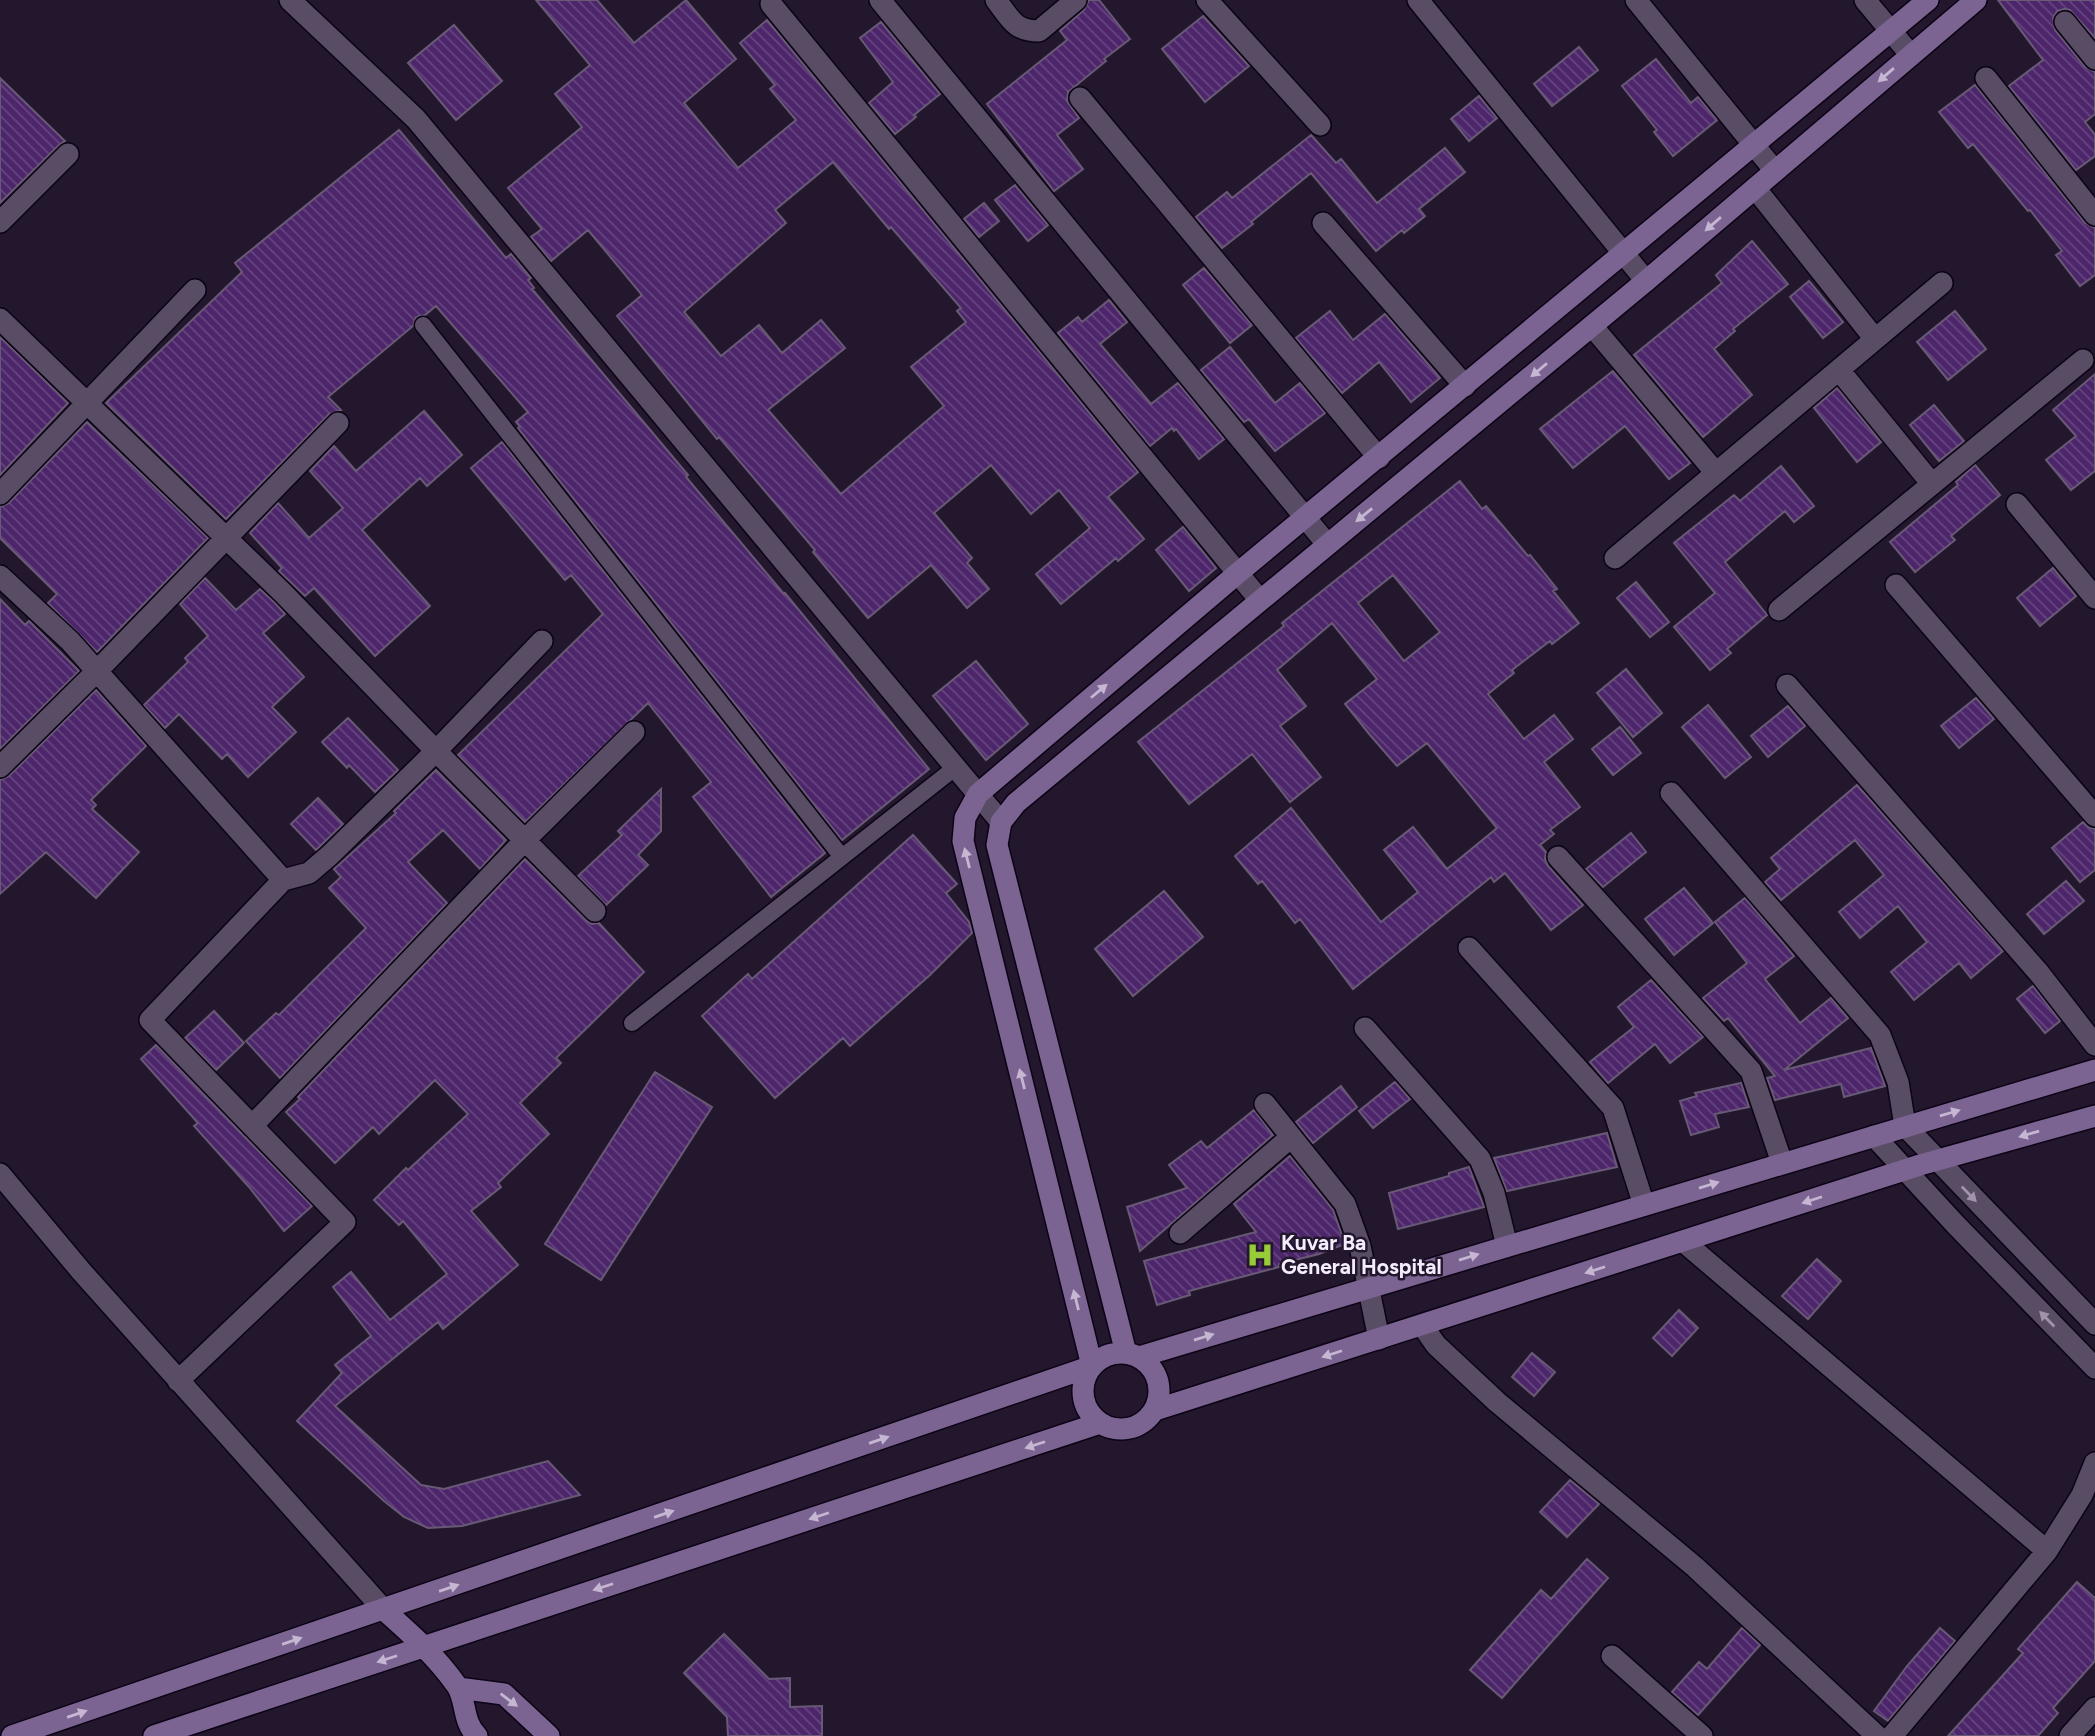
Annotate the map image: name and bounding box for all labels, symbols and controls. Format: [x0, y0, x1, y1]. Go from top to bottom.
one-way arrow [1877, 67, 1894, 82]
one-way arrow [1704, 216, 1722, 231]
one-way arrow [1530, 362, 1548, 378]
one-way arrow [1355, 507, 1372, 522]
one-way arrow [1091, 684, 1108, 699]
one-way arrow [961, 847, 972, 869]
one-way arrow [1016, 1068, 1027, 1090]
one-way arrow [1940, 1108, 1961, 1118]
one-way arrow [2019, 1130, 2040, 1140]
one-way arrow [1699, 1180, 1720, 1190]
one-way arrow [1960, 1185, 1976, 1202]
one-way arrow [1801, 1195, 1822, 1206]
place label: Kuvar Ba General Hospital [1281, 1230, 1442, 1279]
hospital icon: Kuvar Ba General Hospital [1245, 1240, 1275, 1270]
one-way arrow [1459, 1252, 1480, 1262]
one-way arrow [1584, 1265, 1605, 1276]
one-way arrow [1070, 1289, 1081, 1311]
one-way arrow [2040, 1311, 2056, 1328]
one-way arrow [1194, 1332, 1215, 1342]
one-way arrow [1321, 1349, 1342, 1360]
one-way arrow [869, 1434, 890, 1445]
one-way arrow [1025, 1440, 1046, 1450]
one-way arrow [653, 1508, 674, 1519]
one-way arrow [809, 1511, 830, 1522]
one-way arrow [438, 1582, 459, 1593]
one-way arrow [593, 1582, 614, 1593]
one-way arrow [282, 1635, 303, 1646]
one-way arrow [377, 1654, 398, 1665]
one-way arrow [500, 1693, 519, 1707]
one-way arrow [66, 1708, 87, 1719]

